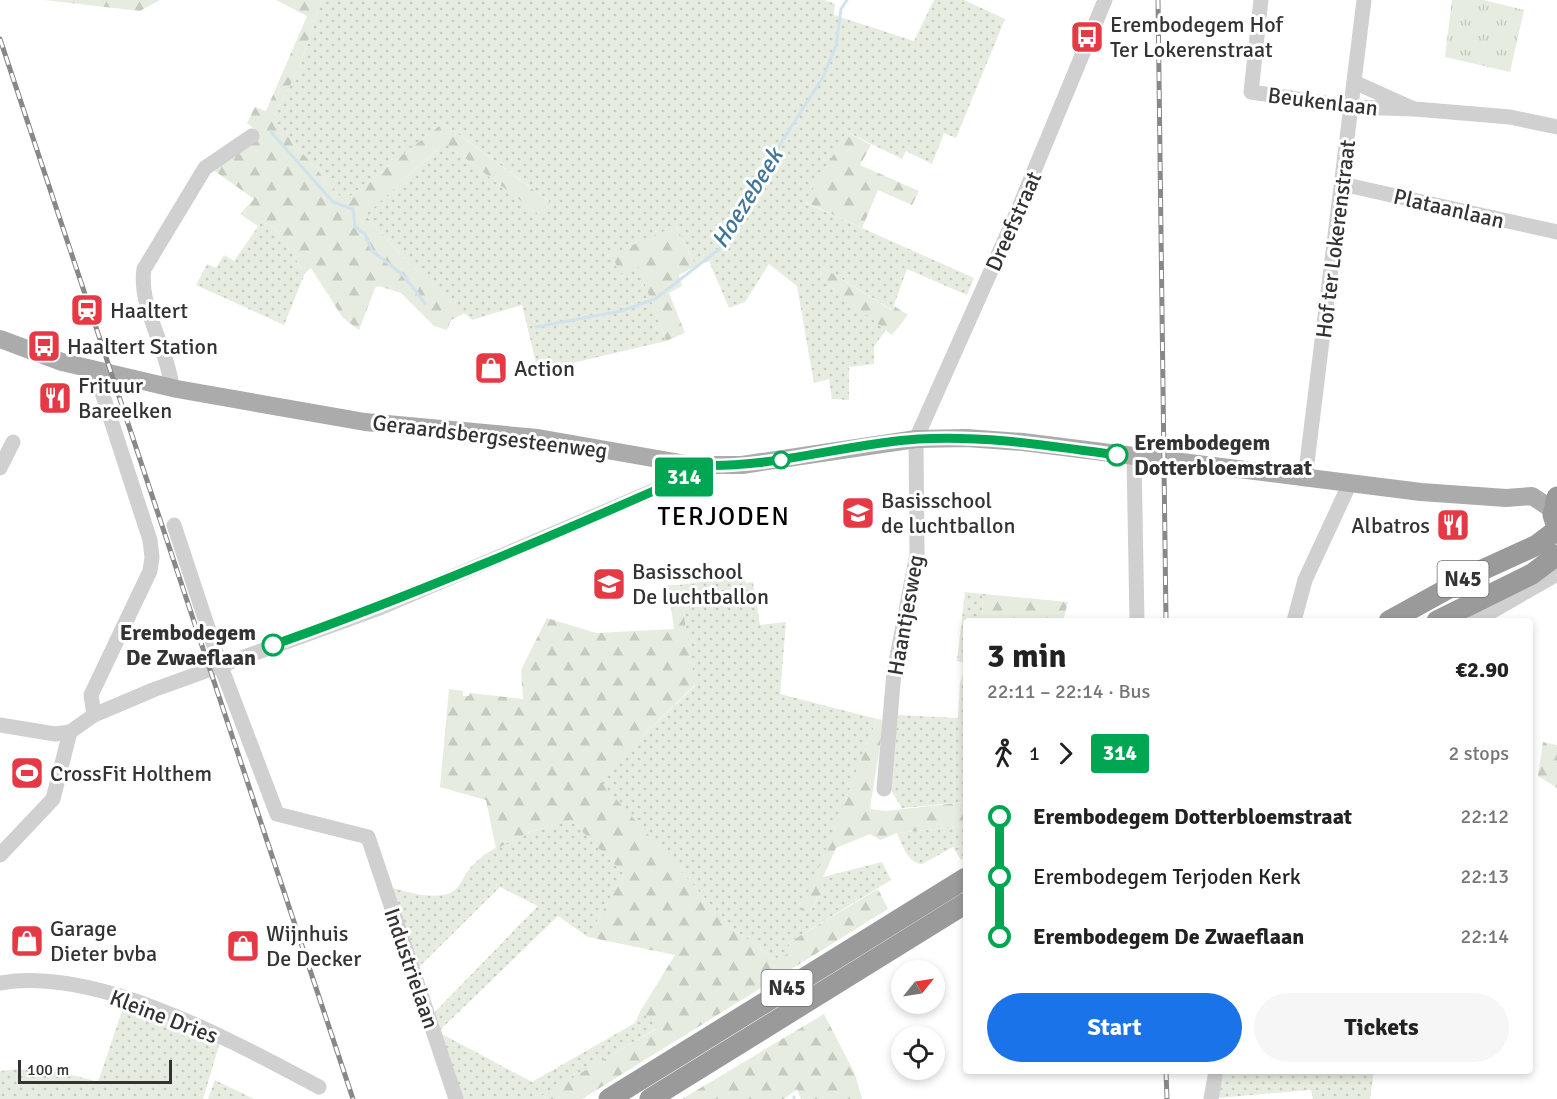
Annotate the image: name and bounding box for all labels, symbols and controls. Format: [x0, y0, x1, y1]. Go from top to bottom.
place label: Erembodegem Hof Ter Lokerenstraat [1110, 11, 1285, 63]
bus stop icon: Erembodegem Hof Ter Lokerenstraat [1069, 19, 1105, 55]
street label: Beukenlaan [1266, 81, 1380, 122]
street label: Hof ter Lokerenstraat [1310, 138, 1361, 340]
water label: Hoezebeek [705, 141, 790, 253]
street label: Dreefstraat [979, 167, 1048, 275]
street label: Plataanlaan [1391, 183, 1507, 234]
station icon: Haaltert [69, 292, 105, 328]
place label: Haaltert [110, 297, 188, 324]
bus stop icon: Haaltert Station [26, 328, 62, 364]
place label: Haaltert Station [67, 333, 218, 360]
shop icon: Action [473, 350, 509, 386]
place label: Action [514, 355, 575, 382]
place label: Frituur Bareelken [78, 372, 172, 424]
restaurant icon: Frituur Bareelken [37, 380, 73, 416]
street label: Geraardsbergsesteenweg [371, 409, 609, 464]
place label: Erembodegem Dotterbloemstraat [1134, 429, 1312, 481]
marker: Erembodegem Dotterbloemstraat [1106, 444, 1128, 466]
unlabelled marker [772, 451, 790, 469]
line badge: 314 [650, 458, 718, 496]
text: 314 [667, 464, 701, 490]
place label: Basisschool de luchtballon [881, 487, 1015, 539]
school or university icon: Basisschool de luchtballon [840, 495, 876, 531]
district label: TERJODEN [658, 501, 790, 533]
restaurant icon: Albatros [1435, 507, 1471, 543]
place label: Albatros [1351, 512, 1430, 539]
street label: Haantjesweg [882, 553, 929, 678]
place label: Basisschool De luchtballon [632, 558, 769, 610]
road number: N45 [1438, 561, 1488, 597]
school or university icon: Basisschool De luchtballon [591, 566, 627, 602]
place label: Erembodegem De Zwaeflaan [120, 619, 256, 671]
marker: Erembodegem De Zwaeflaan [262, 634, 284, 656]
text: 3 min [987, 636, 1067, 677]
text: €2.90 [1455, 656, 1509, 683]
text: 22:11 – 22:14 · Bus [987, 679, 1150, 704]
icon: walk [987, 737, 1020, 770]
icon: forward [1049, 737, 1082, 770]
text: 314 [1103, 740, 1137, 766]
text: 1 [1029, 741, 1040, 766]
text: 2 stops [1448, 741, 1509, 766]
sports icon: CrossFit Holthem [9, 755, 45, 791]
place label: CrossFit Holthem [50, 760, 212, 787]
text: Erembodegem Dotterbloemstraat [1033, 803, 1352, 830]
text: 22:12 [1460, 804, 1509, 829]
text: Erembodegem Terjoden Kerk [1033, 863, 1301, 890]
text: 22:13 [1460, 864, 1509, 889]
street label: Industrielaan [378, 904, 445, 1032]
place label: Garage Dieter bvba [50, 915, 157, 967]
place label: Wijnhuis De Decker [266, 920, 361, 972]
shop icon: Garage Dieter bvba [9, 923, 45, 959]
text: Erembodegem De Zwaeflaan [1033, 923, 1304, 950]
text: 22:14 [1460, 924, 1509, 949]
shop icon: Wijnhuis De Decker [225, 928, 261, 964]
north arrow [891, 960, 945, 1014]
map controls [891, 960, 945, 1080]
road number: N45 [762, 970, 812, 1006]
street label: Kleine Dries [106, 984, 222, 1049]
button: Start [987, 993, 1242, 1062]
button: Tickets [1254, 993, 1509, 1062]
button: locate [891, 1026, 945, 1080]
scale bar [18, 1057, 172, 1084]
text: 100 m [27, 1060, 69, 1080]

